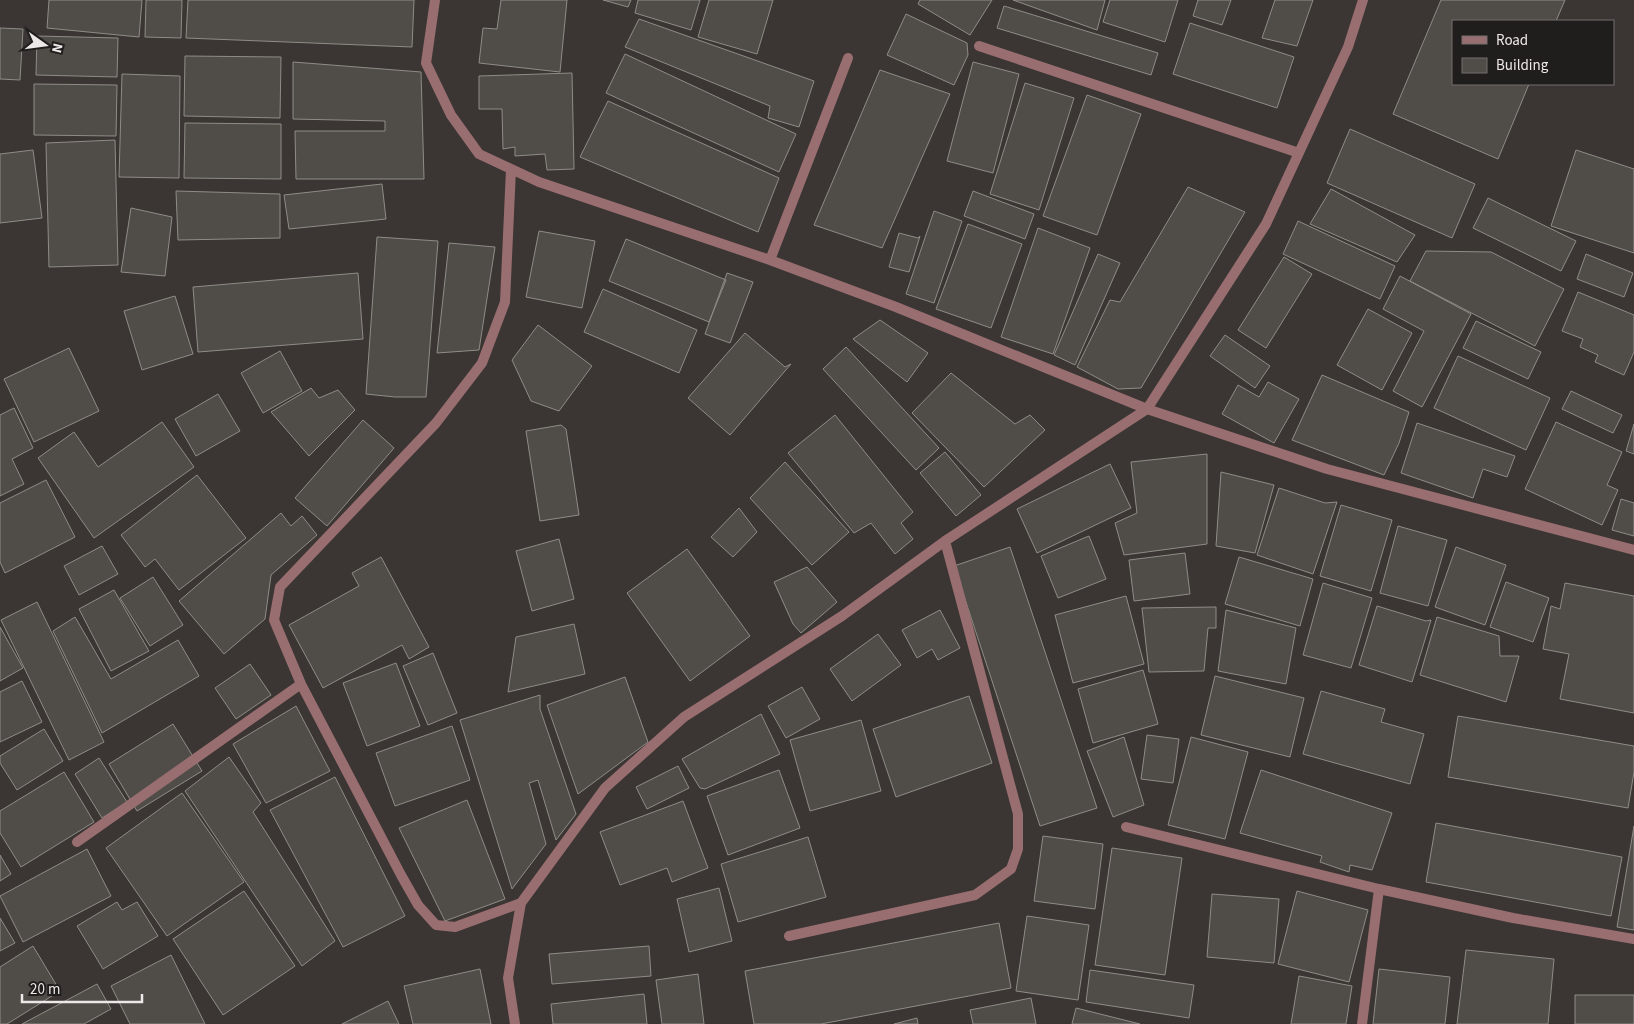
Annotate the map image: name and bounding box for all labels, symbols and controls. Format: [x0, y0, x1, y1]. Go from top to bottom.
north arrow [20, 20, 70, 70]
legend [1452, 20, 1614, 85]
text: Road [1496, 30, 1528, 51]
text: N [46, 41, 67, 55]
text: Building [1496, 55, 1549, 76]
scale bar [22, 972, 142, 1004]
text: 20 m [30, 979, 60, 1000]

